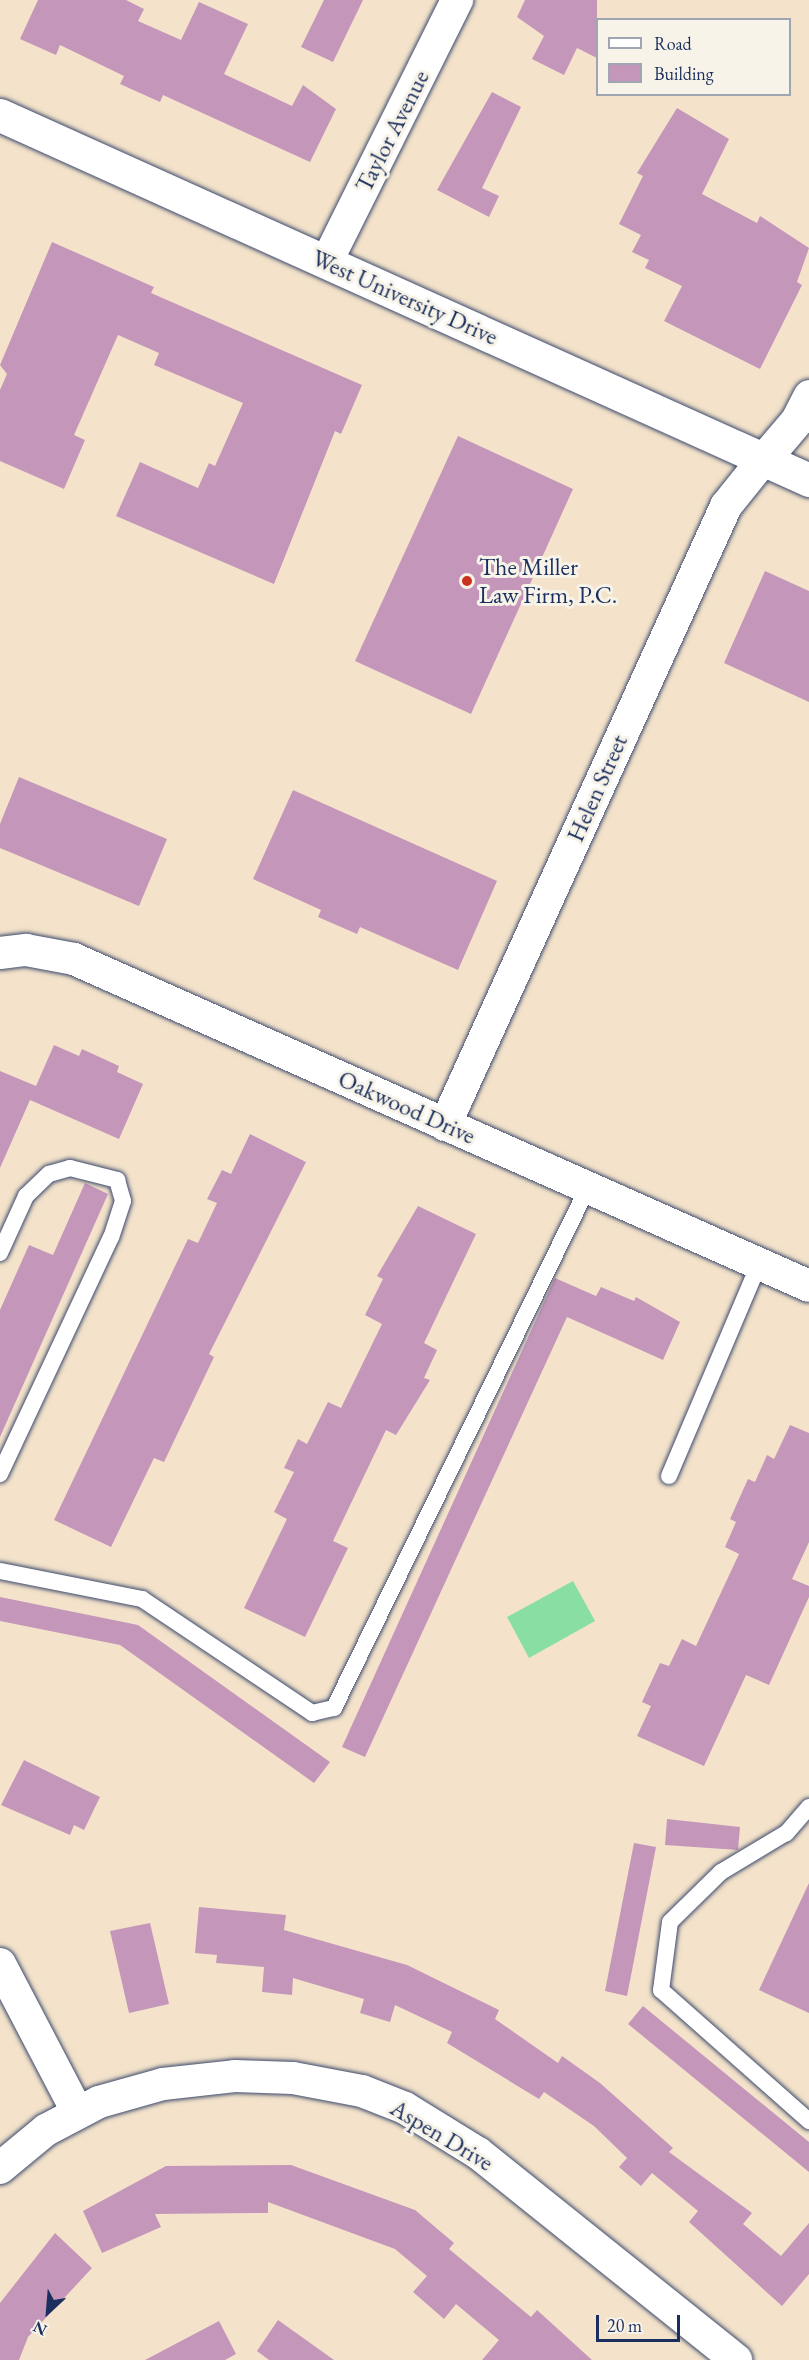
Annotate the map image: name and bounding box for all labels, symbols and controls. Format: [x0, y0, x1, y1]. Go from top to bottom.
legend [596, 18, 791, 96]
text: Road [654, 32, 692, 55]
text: Building [654, 62, 714, 85]
street label: Taylor Avenue [349, 65, 435, 197]
street label: West University Drive [308, 243, 502, 351]
place label: The Miller Law Firm, P.C. [479, 553, 617, 609]
marker: The Miller Law Firm, P.C. [460, 574, 474, 588]
street label: Helen Street [561, 730, 633, 846]
street label: Oakwood Drive [334, 1064, 480, 1150]
street label: Aspen Drive [385, 2093, 499, 2177]
north arrow [18, 2282, 78, 2342]
scale bar [599, 2303, 683, 2341]
text: 20 m [607, 2314, 642, 2337]
text: N [29, 2316, 50, 2341]

